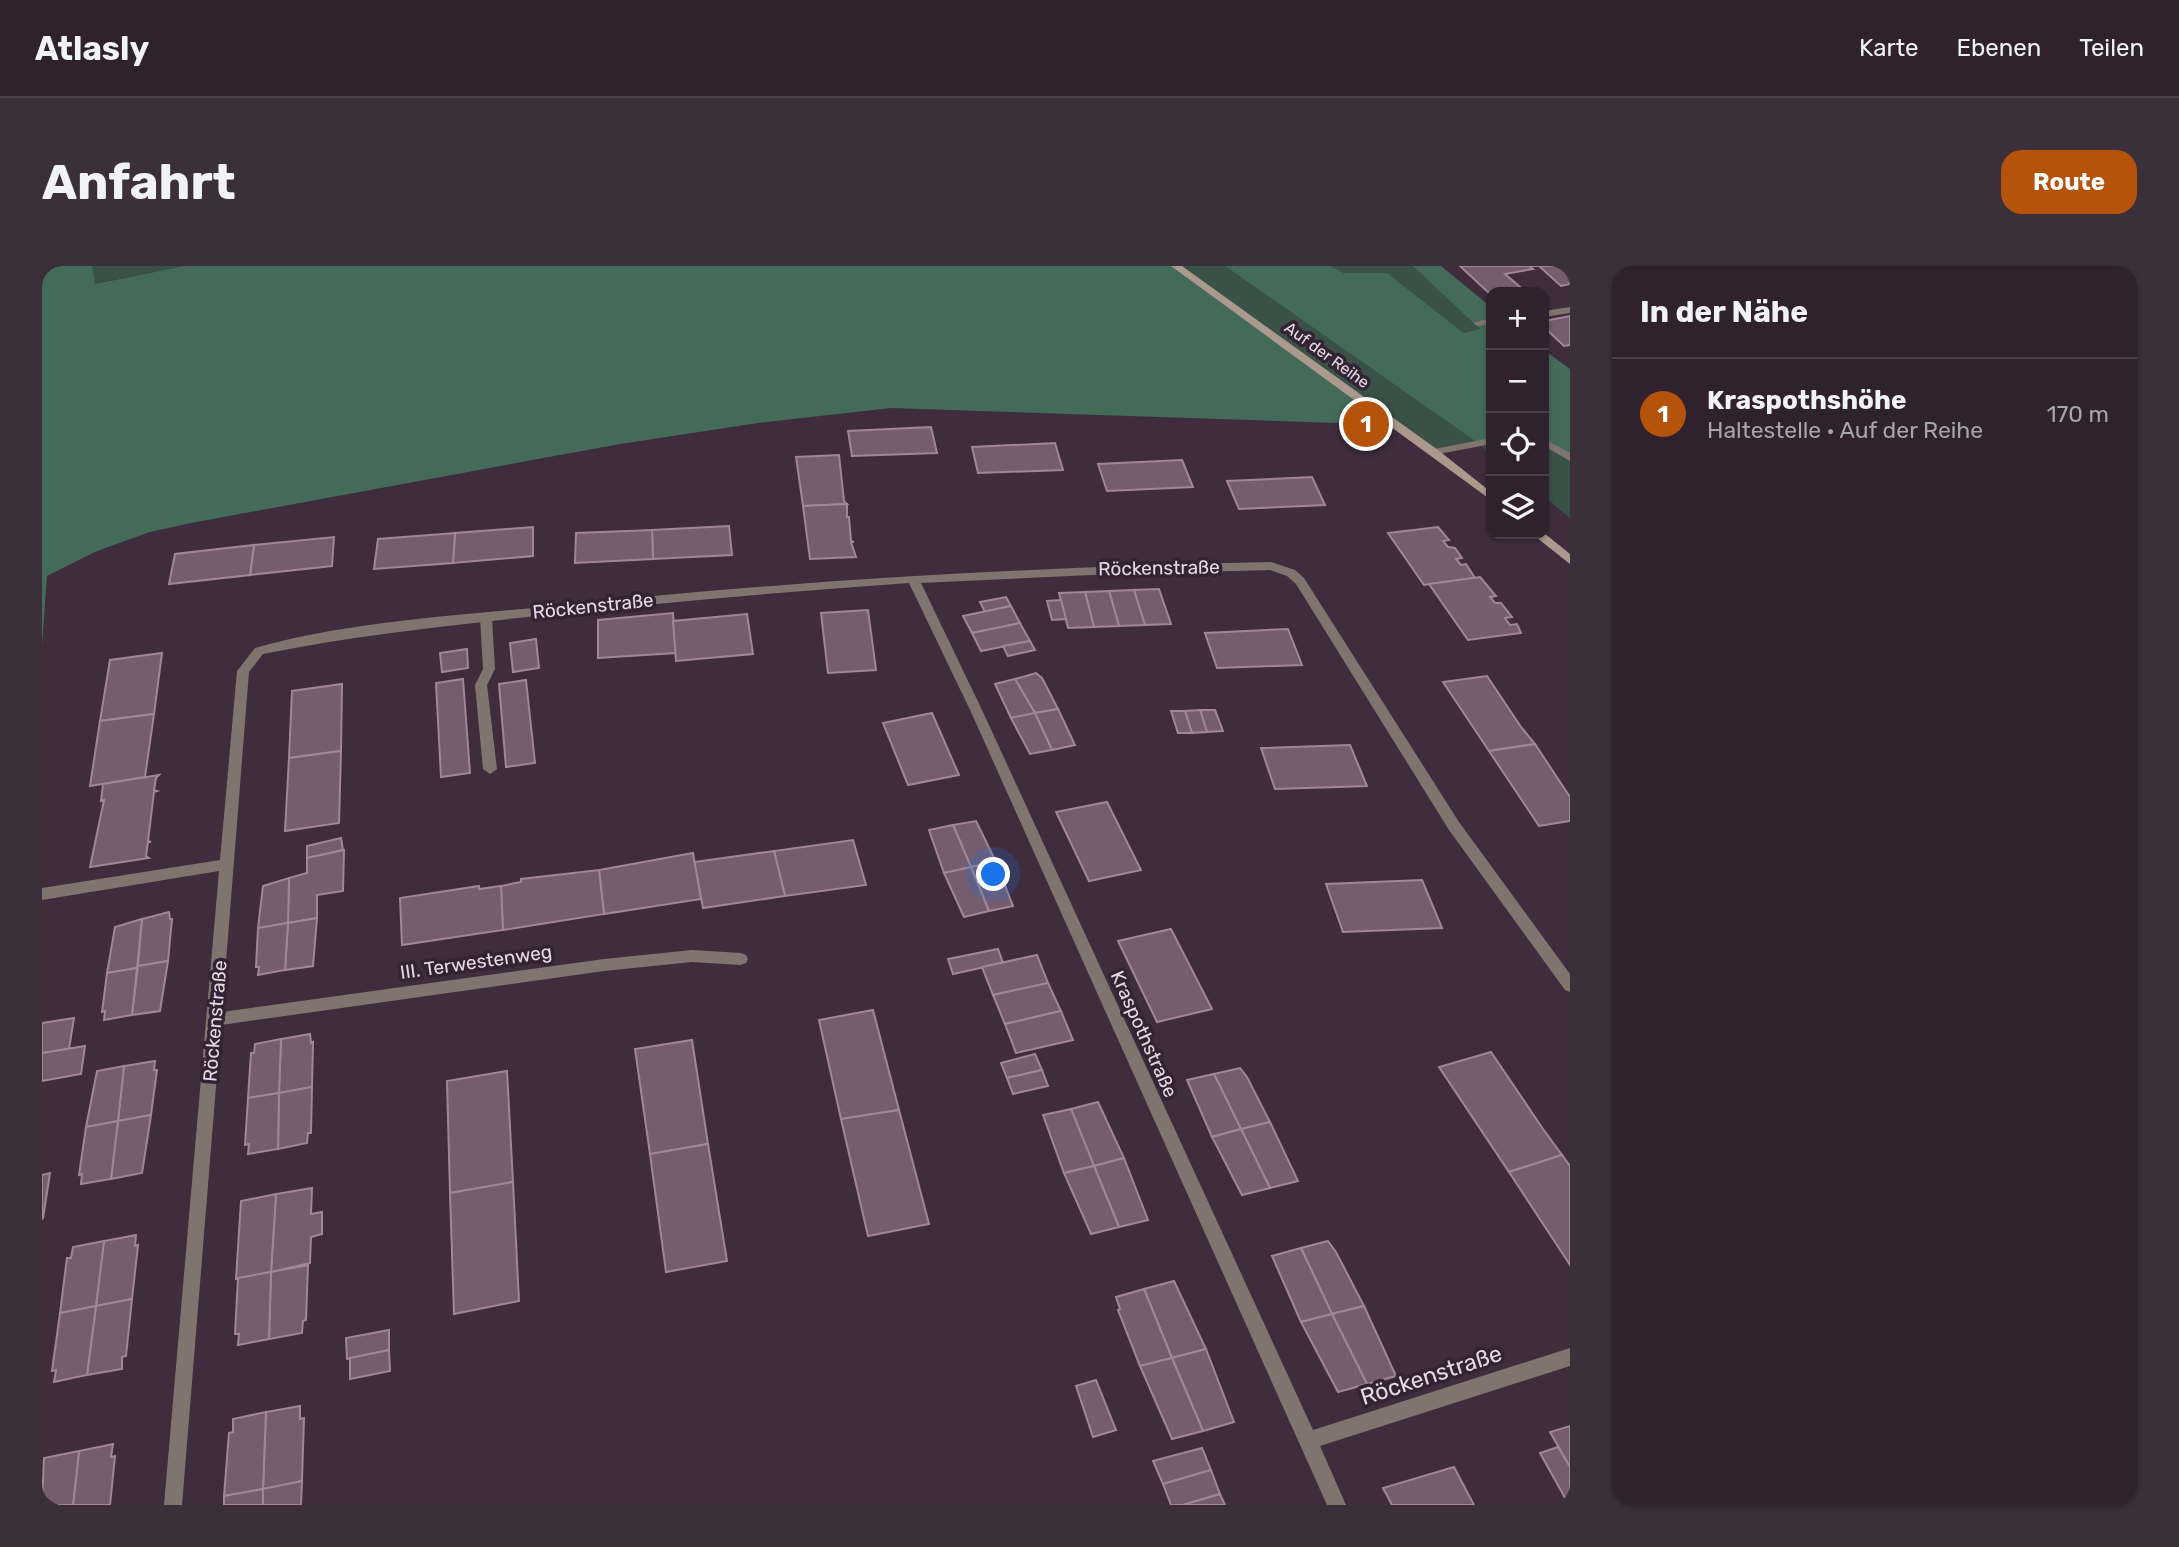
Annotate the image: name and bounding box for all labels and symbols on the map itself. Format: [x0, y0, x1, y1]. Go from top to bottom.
street label: Auf der Reihe [1281, 318, 1373, 392]
pin: 1 [1343, 398, 1389, 450]
street label: Röckenstraße [1098, 555, 1220, 581]
street label: Röckenstraße [531, 588, 655, 624]
your location [976, 857, 1010, 891]
street label: III. Terwestenweg [399, 940, 553, 984]
street label: Röckenstraße [198, 959, 232, 1083]
street label: Kraspothstraße [1106, 967, 1182, 1101]
street label: Röckenstraße [1357, 1339, 1505, 1411]

